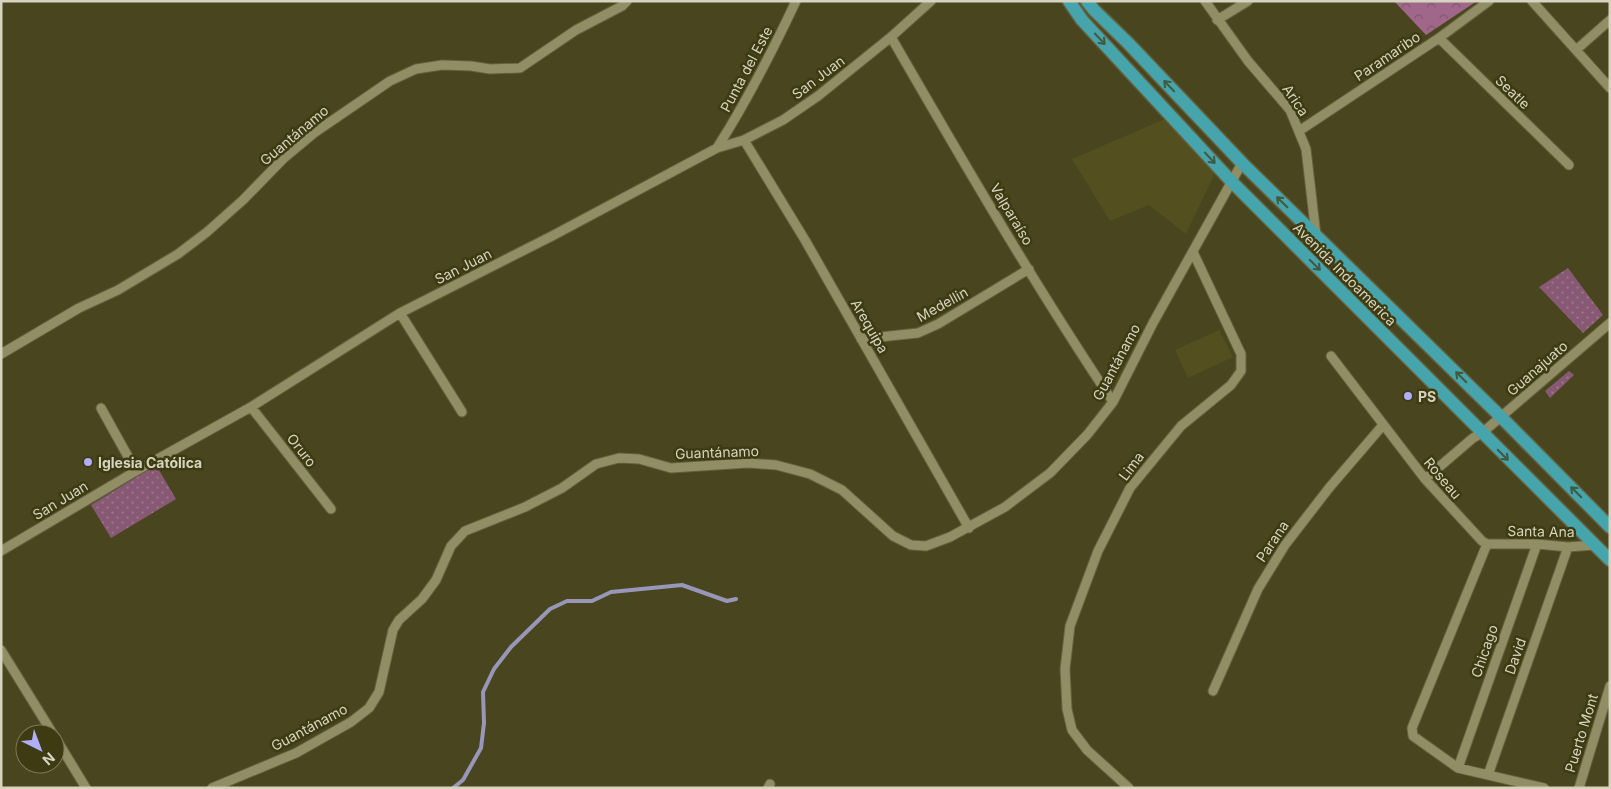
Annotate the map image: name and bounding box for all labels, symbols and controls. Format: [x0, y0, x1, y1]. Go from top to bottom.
street label: Punta del Este [716, 23, 776, 115]
street label: Paramaribo [1351, 28, 1423, 84]
one-way arrow [1094, 32, 1106, 45]
street label: San Juan [788, 52, 848, 102]
street label: Seatle [1492, 72, 1534, 112]
one-way arrow [1163, 80, 1175, 92]
street label: Arica [1279, 81, 1313, 119]
street label: Guantánamo [256, 101, 332, 169]
one-way arrow [1204, 152, 1216, 165]
street label: Valparaíso [987, 180, 1037, 248]
one-way arrow [1276, 196, 1289, 208]
street label: Avenida Indoamerica [1290, 219, 1400, 329]
street label: San Juan [432, 244, 494, 288]
one-way arrow [1309, 259, 1321, 271]
street label: Medellin [913, 283, 971, 325]
street label: Arequipa [848, 296, 892, 356]
street label: Guantánamo [1089, 321, 1143, 403]
street label: Guanajuato [1503, 337, 1571, 399]
one-way arrow [1455, 371, 1467, 383]
place label: PS [1418, 388, 1436, 405]
marker: PS [1402, 390, 1414, 402]
street label: Oruro [284, 430, 320, 470]
street label: Guantánamo [675, 442, 759, 462]
street label: Lima [1115, 448, 1147, 484]
one-way arrow [1497, 449, 1510, 461]
place label: Iglesia Católica [98, 454, 202, 471]
street label: Roseau [1421, 454, 1465, 502]
marker: Iglesia Católica [82, 456, 94, 468]
street label: San Juan [29, 477, 91, 523]
one-way arrow [1570, 487, 1582, 499]
street label: Parana [1252, 517, 1292, 565]
street label: Santa Ana [1507, 522, 1575, 540]
street label: Chicago [1467, 622, 1501, 680]
street label: David [1501, 635, 1529, 677]
street label: Puerto Mont [1561, 691, 1601, 774]
street label: Guantánamo [268, 700, 350, 754]
north arrow [15, 724, 65, 774]
text: N [39, 749, 59, 769]

